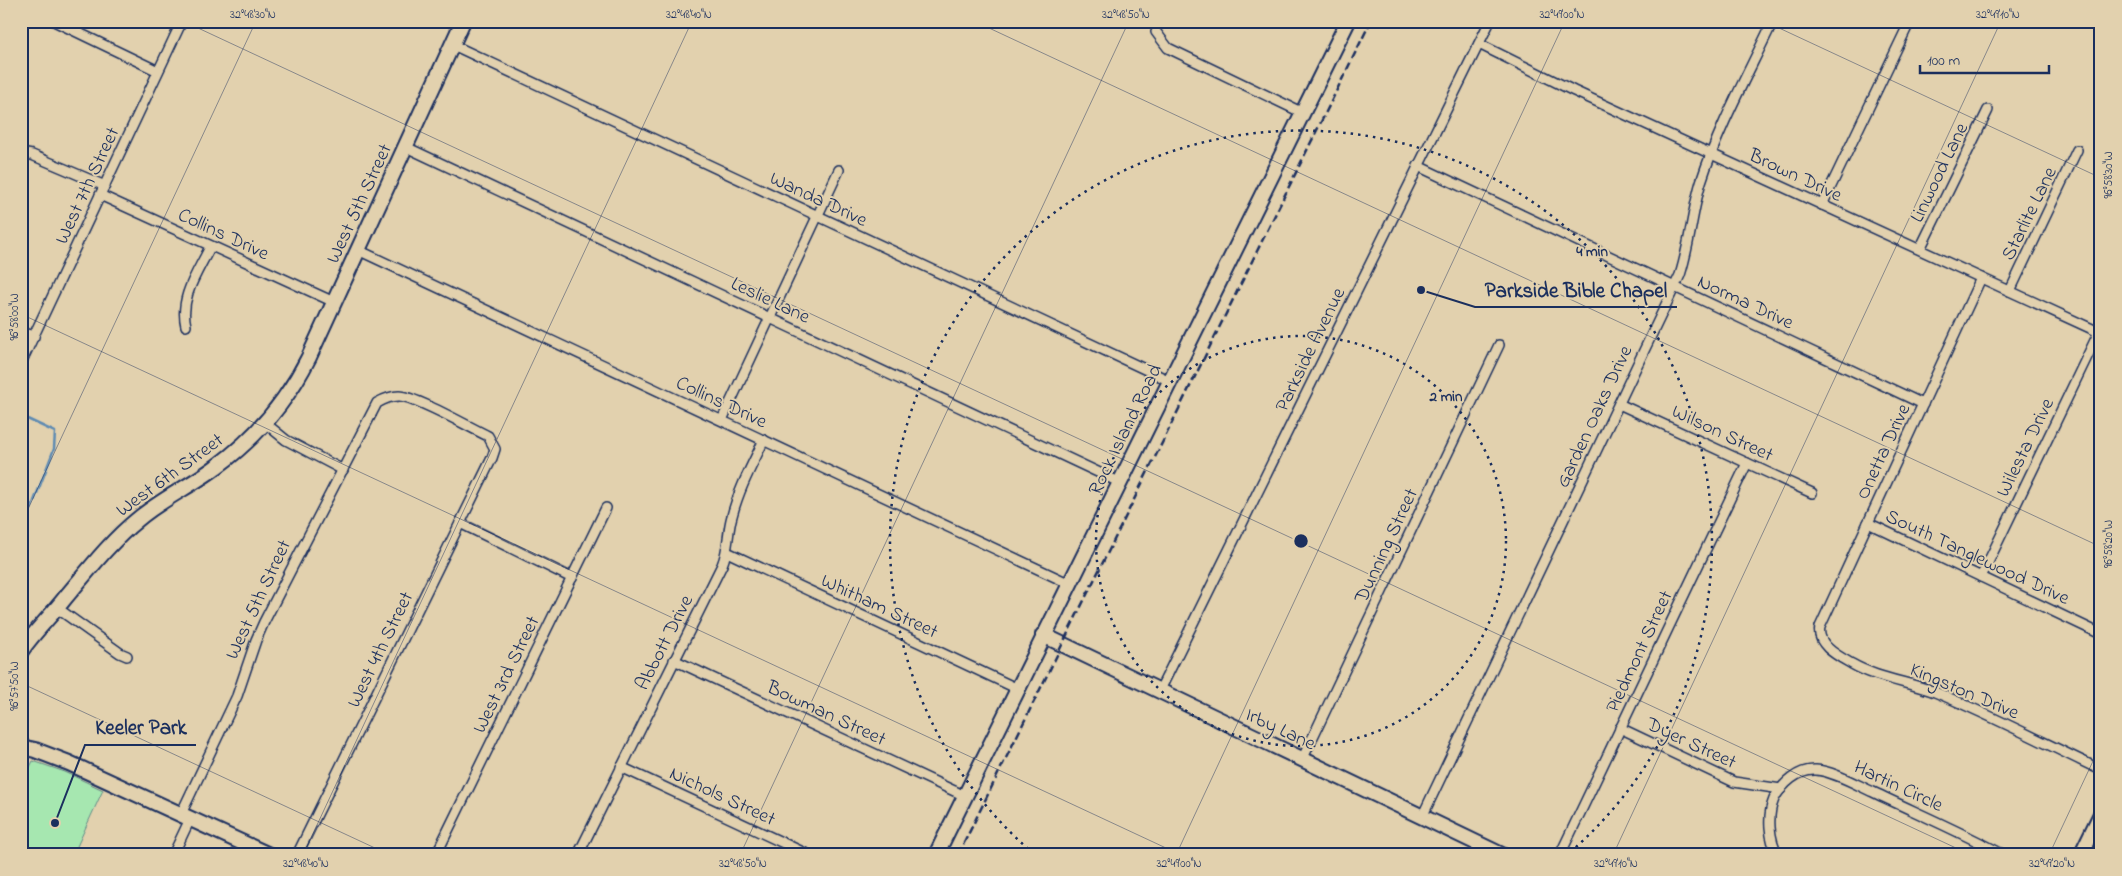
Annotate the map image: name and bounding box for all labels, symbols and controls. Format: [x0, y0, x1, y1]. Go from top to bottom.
text: 32°48'30"N [230, 6, 276, 24]
text: 32°48'40"N [666, 6, 712, 24]
text: 32°48'50"N [1102, 6, 1150, 24]
text: 32°49'00"N [1539, 6, 1585, 24]
text: 32°49'10"N [1976, 6, 2020, 24]
scale bar [1920, 42, 2048, 74]
text: 100 m [1927, 50, 1960, 72]
street label: Linwood Lane [1904, 118, 1977, 228]
street label: West 7th Street [48, 122, 128, 249]
street label: West 5th Street [320, 139, 401, 269]
street label: Brown Drive [1743, 142, 1846, 211]
text: 96°58'30"W [2100, 152, 2118, 198]
street label: Starlite Lane [1995, 162, 2065, 266]
street label: Wanda Drive [764, 165, 872, 236]
street label: Collins Drive [172, 201, 273, 269]
text: 4 min [1575, 241, 1608, 263]
street label: Norma Drive [1692, 268, 1798, 338]
street label: Leslie Lane [726, 270, 814, 332]
callout: Parkside Bible Chapel [1475, 271, 1677, 307]
text: Parkside Bible Chapel [1485, 277, 1668, 307]
street label: Parkside Avenue [1269, 283, 1354, 417]
text: 96°58'00"W [6, 293, 24, 341]
street label: Garden Oaks Drive [1550, 341, 1641, 493]
street label: Rock Island Road [1082, 360, 1171, 501]
street label: Collins Drive [670, 369, 771, 437]
text: 2 min [1429, 386, 1463, 408]
street label: Wilesta Drive [1990, 394, 2063, 502]
street label: Wilson Street [1666, 398, 1778, 471]
street label: Onetta Drive [1849, 399, 1919, 505]
street label: West 6th Street [111, 427, 231, 525]
street label: Dunning Street [1348, 484, 1428, 610]
street label: South Tanglewood Drive [1880, 503, 2074, 615]
text: 96°58'20"W [2100, 520, 2118, 568]
centre of rings [1292, 532, 1310, 550]
street label: West 5th Street [219, 535, 300, 665]
street label: Whitham Street [815, 567, 943, 647]
street label: Piedmont Street [1599, 586, 1681, 718]
street label: West 4th Street [341, 587, 422, 713]
street label: Abbott Drive [629, 590, 702, 696]
street label: West 3rd Street [466, 611, 548, 739]
street label: Kingston Drive [1905, 656, 2023, 729]
text: 96°57'50"W [6, 661, 24, 711]
street label: Bowman Street [761, 674, 891, 755]
street label: Irby Lane [1240, 701, 1320, 759]
callout: Keeler Park [85, 709, 196, 745]
street label: Dyer Street [1640, 710, 1741, 778]
text: Keeler Park [95, 714, 188, 744]
street label: Hartin Circle [1848, 754, 1948, 821]
street label: Nichols Street [664, 760, 780, 835]
text: 32°48'40"N [283, 855, 329, 873]
text: 32°48'50"N [719, 855, 767, 873]
text: 32°49'00"N [1156, 855, 1202, 873]
text: 32°49'10"N [1594, 855, 1638, 873]
text: 32°49'20"N [2029, 855, 2075, 873]

